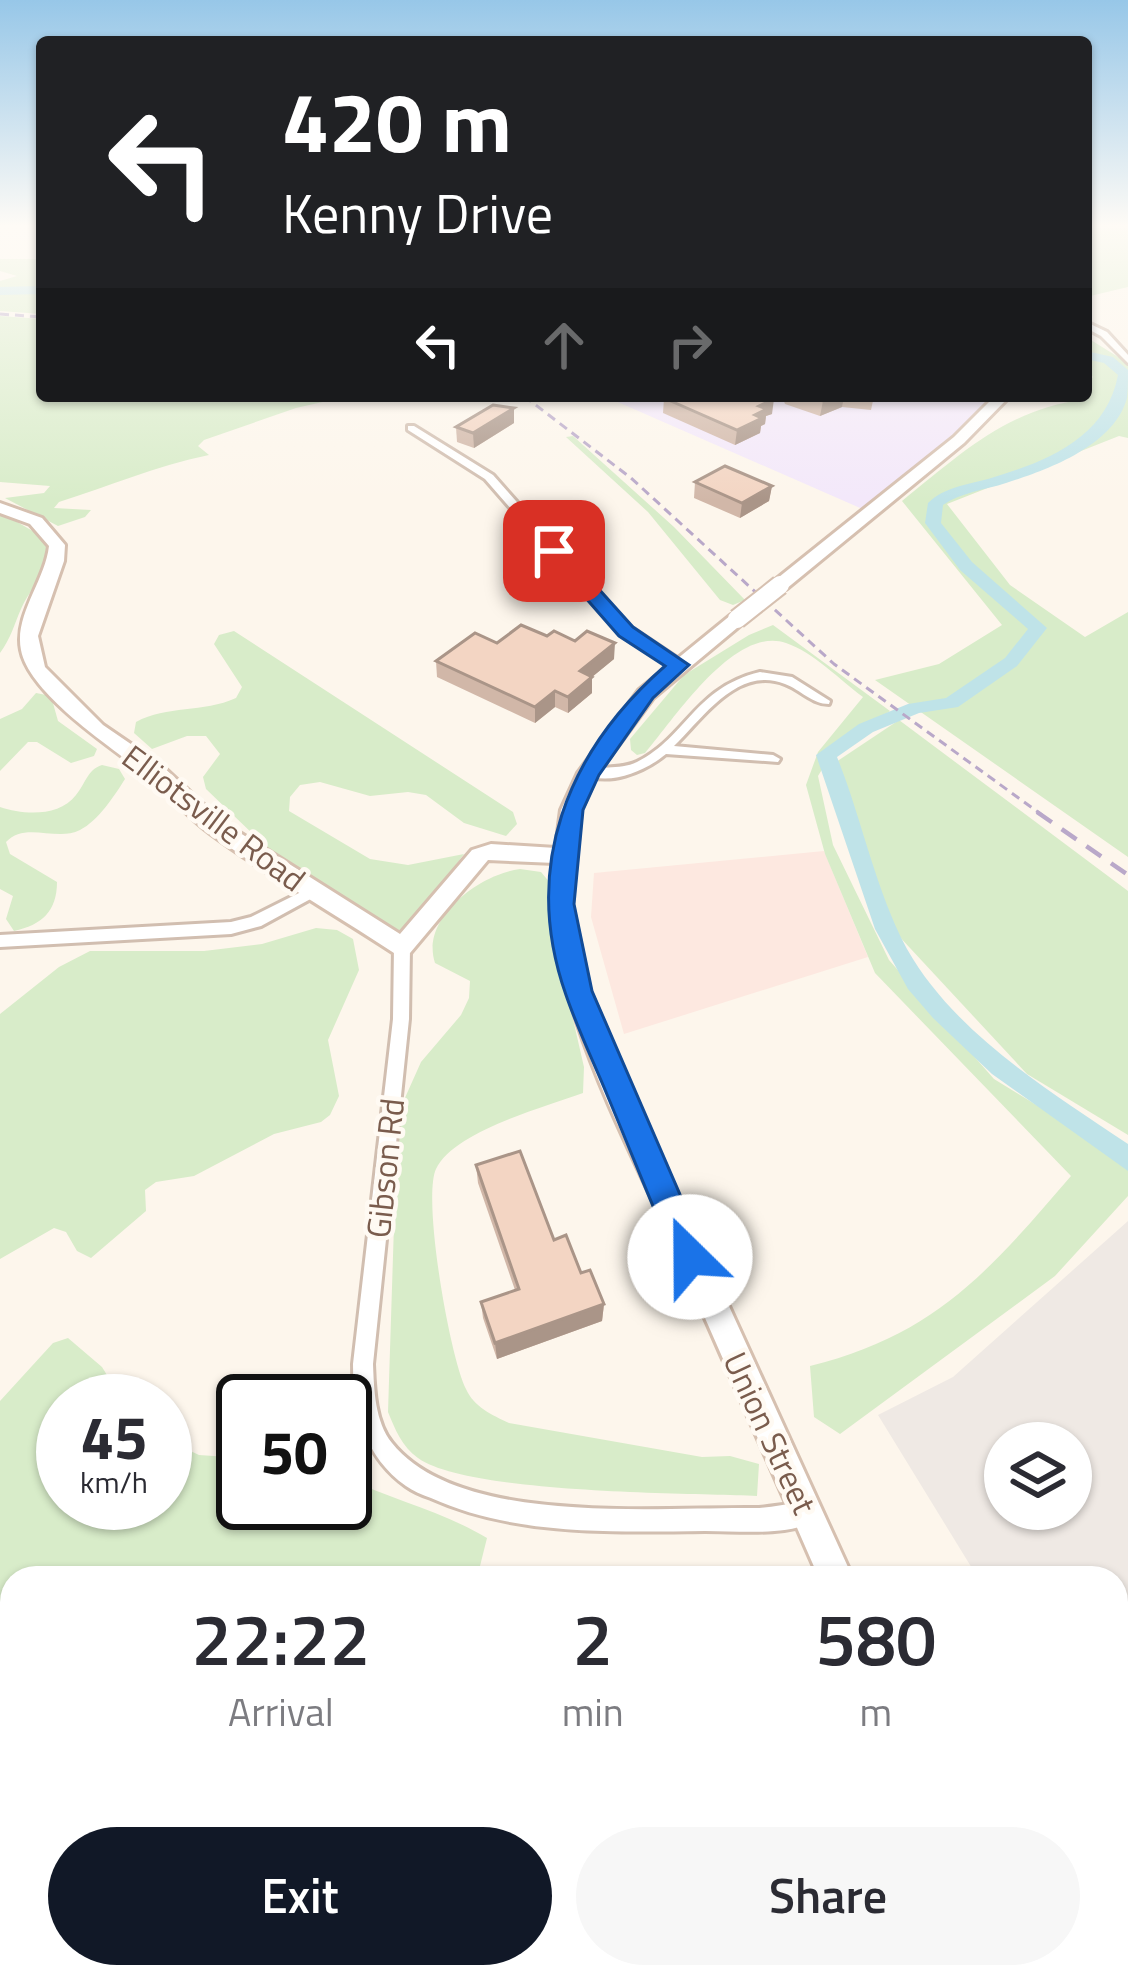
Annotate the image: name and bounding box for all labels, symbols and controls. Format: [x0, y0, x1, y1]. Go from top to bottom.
text: 420 m [282, 57, 512, 185]
icon: left [84, 84, 240, 240]
text: Kenny Drive [282, 172, 553, 254]
icon: left [405, 312, 471, 378]
icon: ahead [531, 312, 597, 378]
icon: right [657, 312, 723, 378]
pin [503, 500, 605, 602]
icon: arrive [521, 518, 587, 584]
street label: Elliotsville Road [112, 732, 316, 904]
street label: Gibson Rd [353, 1096, 417, 1240]
position arrow [627, 1194, 753, 1320]
street label: Union Street [711, 1344, 830, 1523]
speed limit sign: 50 [216, 1374, 372, 1530]
text: 45 [80, 1391, 148, 1482]
map controls [984, 1422, 1092, 1530]
button: layers [984, 1422, 1092, 1530]
text: km/h [80, 1459, 148, 1505]
text: 22:22 [192, 1583, 370, 1693]
text: 2 [573, 1583, 613, 1693]
text: 580 [815, 1583, 936, 1693]
text: Arrival [228, 1682, 334, 1741]
text: min [562, 1682, 624, 1741]
text: m [860, 1682, 892, 1741]
button: Exit [48, 1827, 552, 1965]
button: Share [576, 1827, 1080, 1965]

